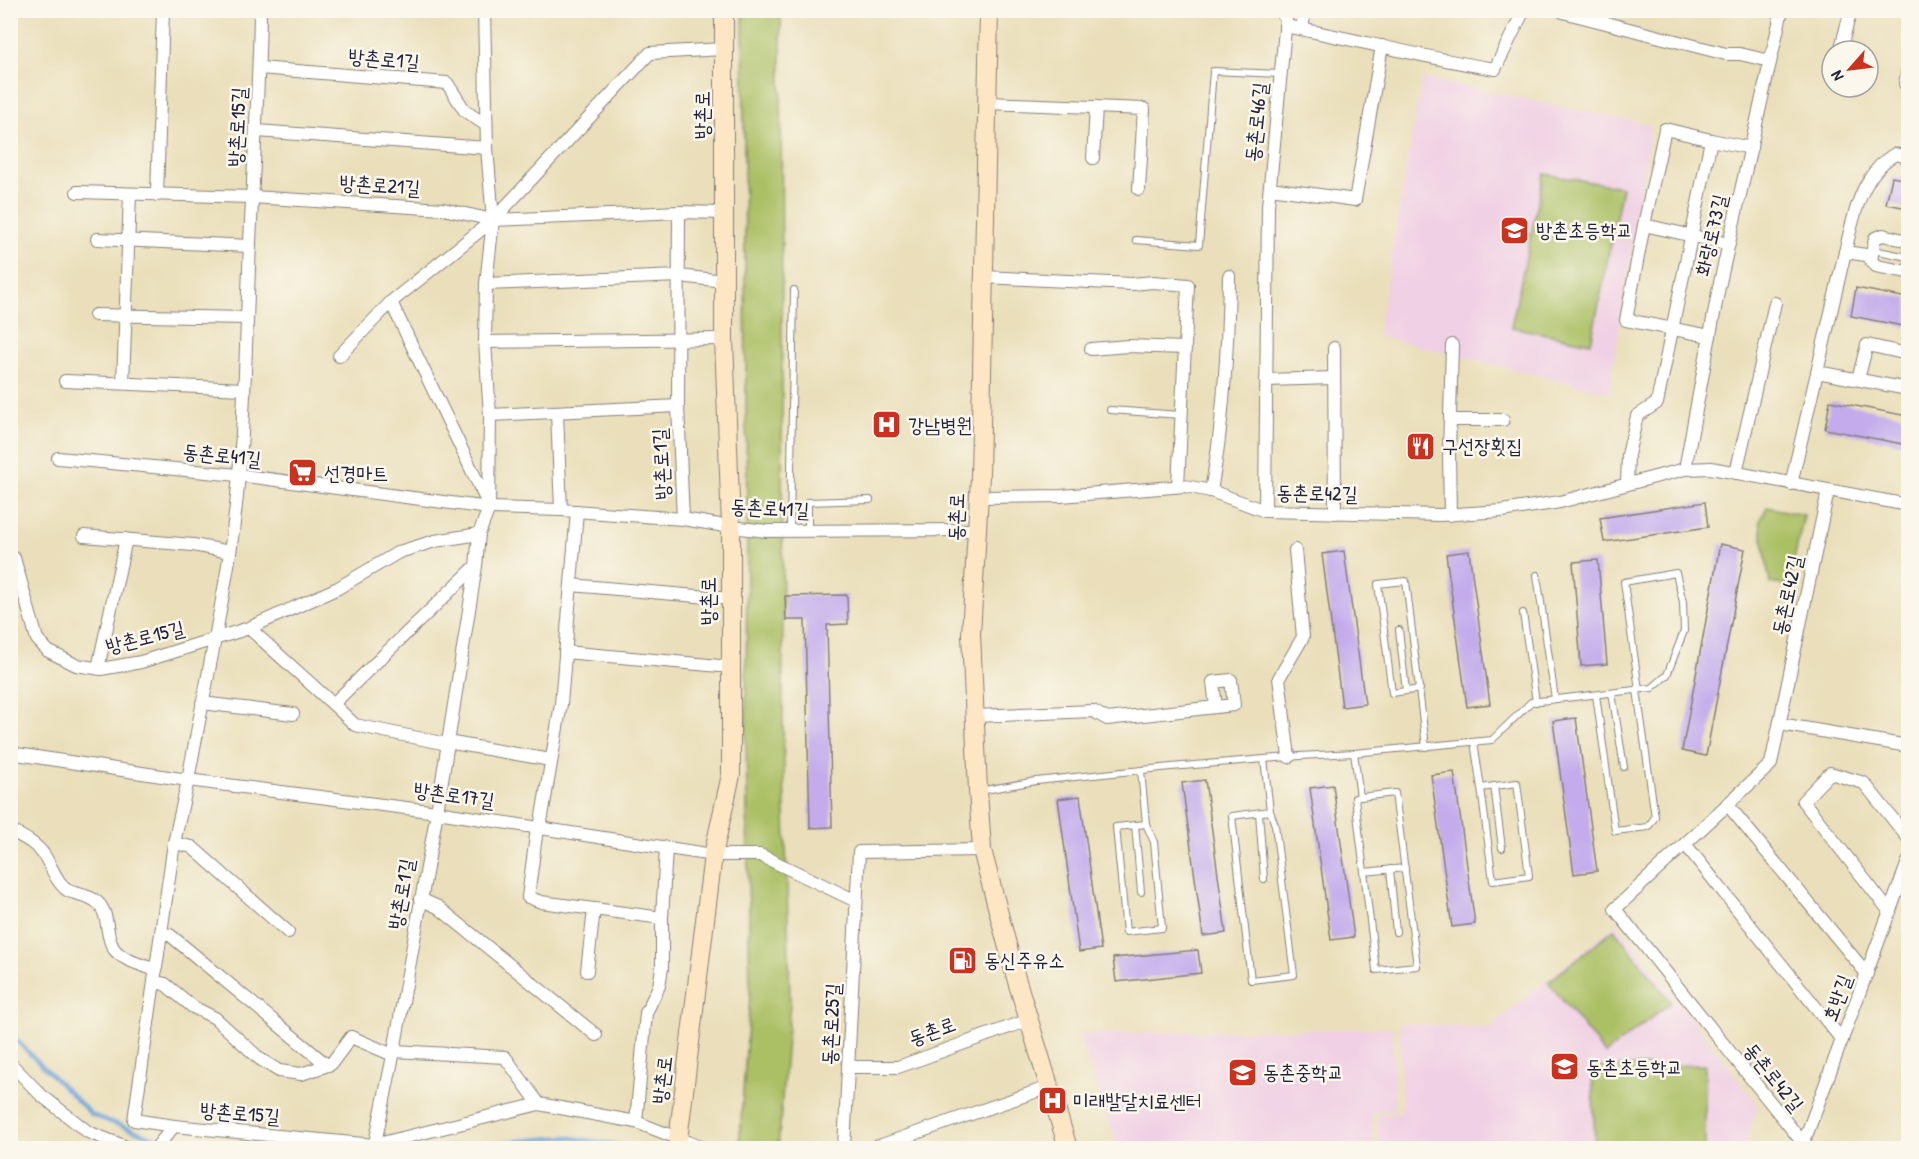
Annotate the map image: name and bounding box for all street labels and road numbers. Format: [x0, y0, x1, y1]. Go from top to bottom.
street label: 방촌로1길 [347, 42, 421, 75]
street label: 동촌로46길 [1238, 81, 1273, 163]
street label: 방촌로15길 [221, 86, 252, 168]
street label: 방촌로 [688, 91, 715, 139]
street label: 방촌로21길 [339, 168, 421, 201]
street label: 화랑로73길 [1688, 191, 1733, 278]
street label: 방촌로1길 [645, 428, 676, 501]
street label: 동촌로41길 [181, 437, 263, 472]
street label: 동촌로42길 [1276, 478, 1358, 507]
street label: 동촌로41길 [730, 492, 810, 523]
street label: 동촌로 [941, 492, 970, 542]
street label: 동촌로42길 [1765, 552, 1808, 637]
street label: 방촌로 [694, 577, 721, 625]
street label: 방촌로15길 [103, 614, 187, 659]
street label: 방촌로17길 [412, 775, 496, 814]
street label: 방촌로1길 [381, 856, 420, 932]
street label: 호반길 [1816, 971, 1857, 1025]
street label: 동촌로25길 [815, 982, 846, 1066]
street label: 동촌로 [905, 1010, 959, 1051]
street label: 동촌로42길 [1738, 1037, 1810, 1117]
street label: 방촌로 [645, 1054, 678, 1106]
street label: 방촌로15길 [199, 1096, 281, 1129]

